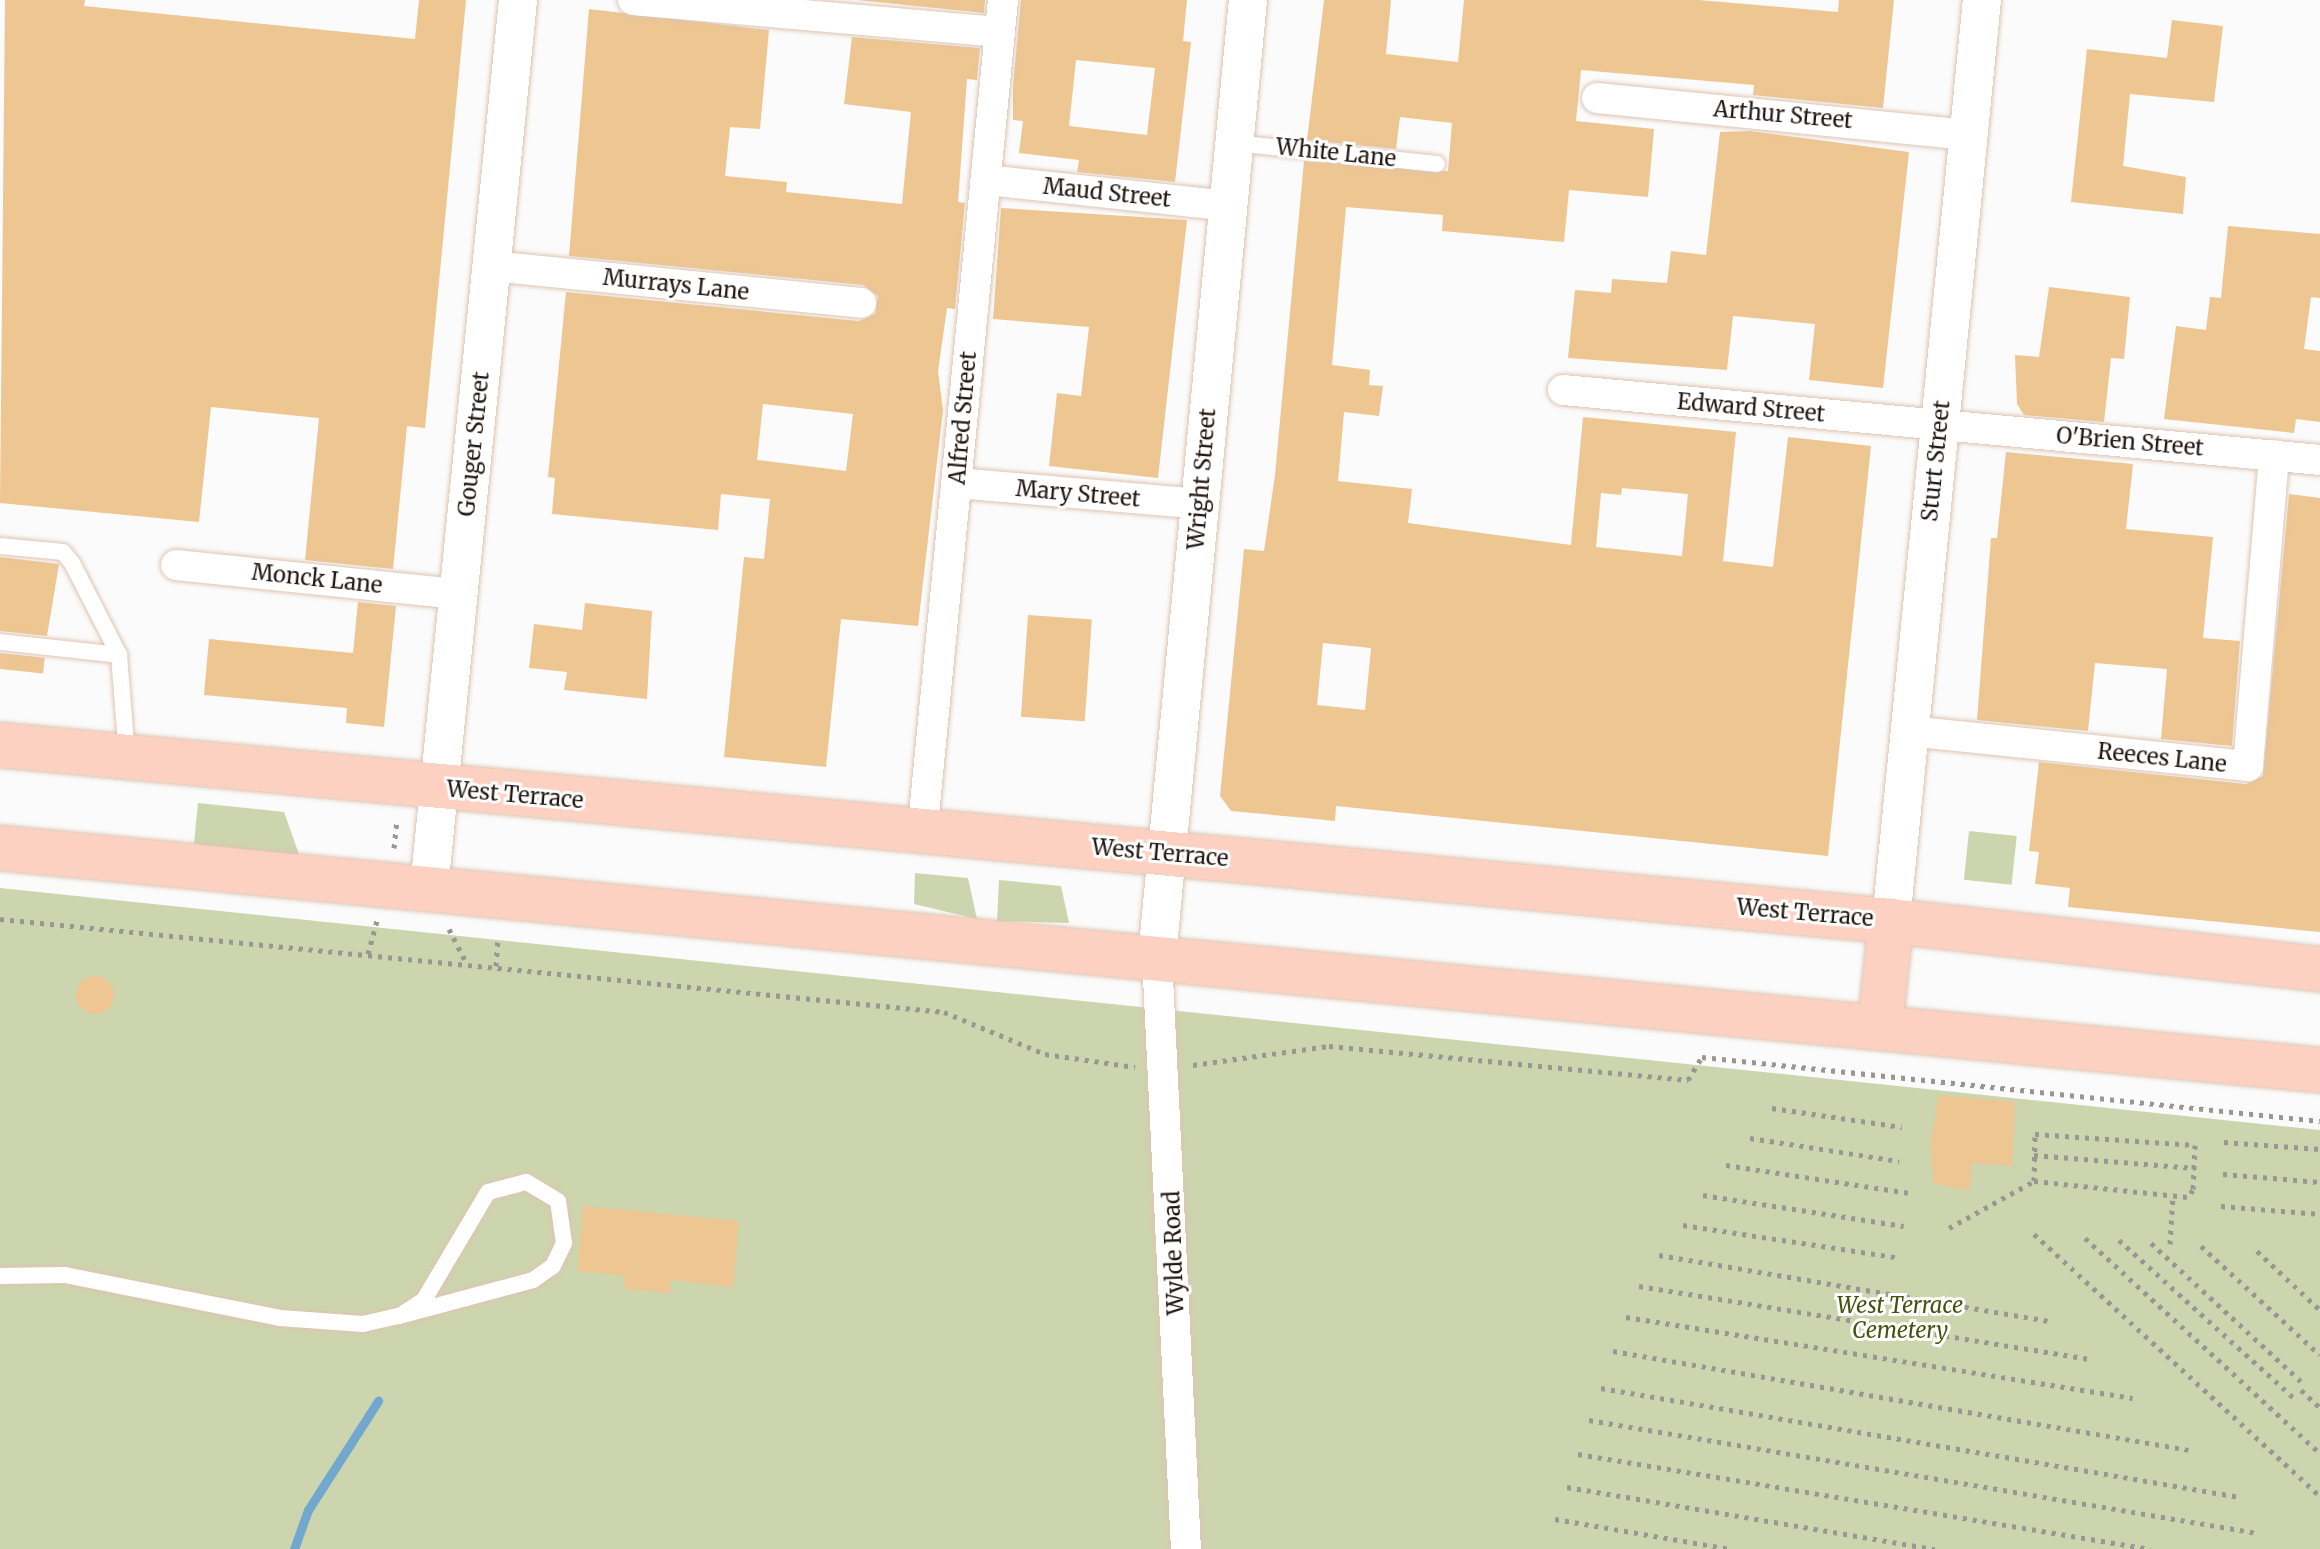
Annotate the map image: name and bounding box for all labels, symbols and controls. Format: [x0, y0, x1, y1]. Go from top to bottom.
street label: Arthur Street [1712, 96, 1854, 134]
street label: White Lane [1275, 134, 1397, 172]
street label: Maud Street [1042, 173, 1172, 213]
street label: Murrays Lane [602, 264, 750, 306]
street label: Alfred Street [944, 350, 982, 486]
street label: Gouger Street [453, 370, 495, 518]
street label: Edward Street [1676, 388, 1826, 428]
street label: Sturt Street [1917, 399, 1955, 523]
street label: Wright Street [1183, 407, 1221, 551]
street label: O'Brien Street [2055, 422, 2205, 462]
street label: Mary Street [1015, 475, 1141, 513]
street label: Monck Lane [250, 559, 384, 599]
street label: Reeces Lane [2096, 738, 2228, 778]
street label: West Terrace [446, 776, 584, 814]
street label: West Terrace [1091, 834, 1229, 872]
street label: West Terrace [1736, 894, 1874, 932]
street label: Wylde Road [1159, 1190, 1189, 1316]
park label: West Terrace Cemetery [1837, 1292, 1963, 1344]

